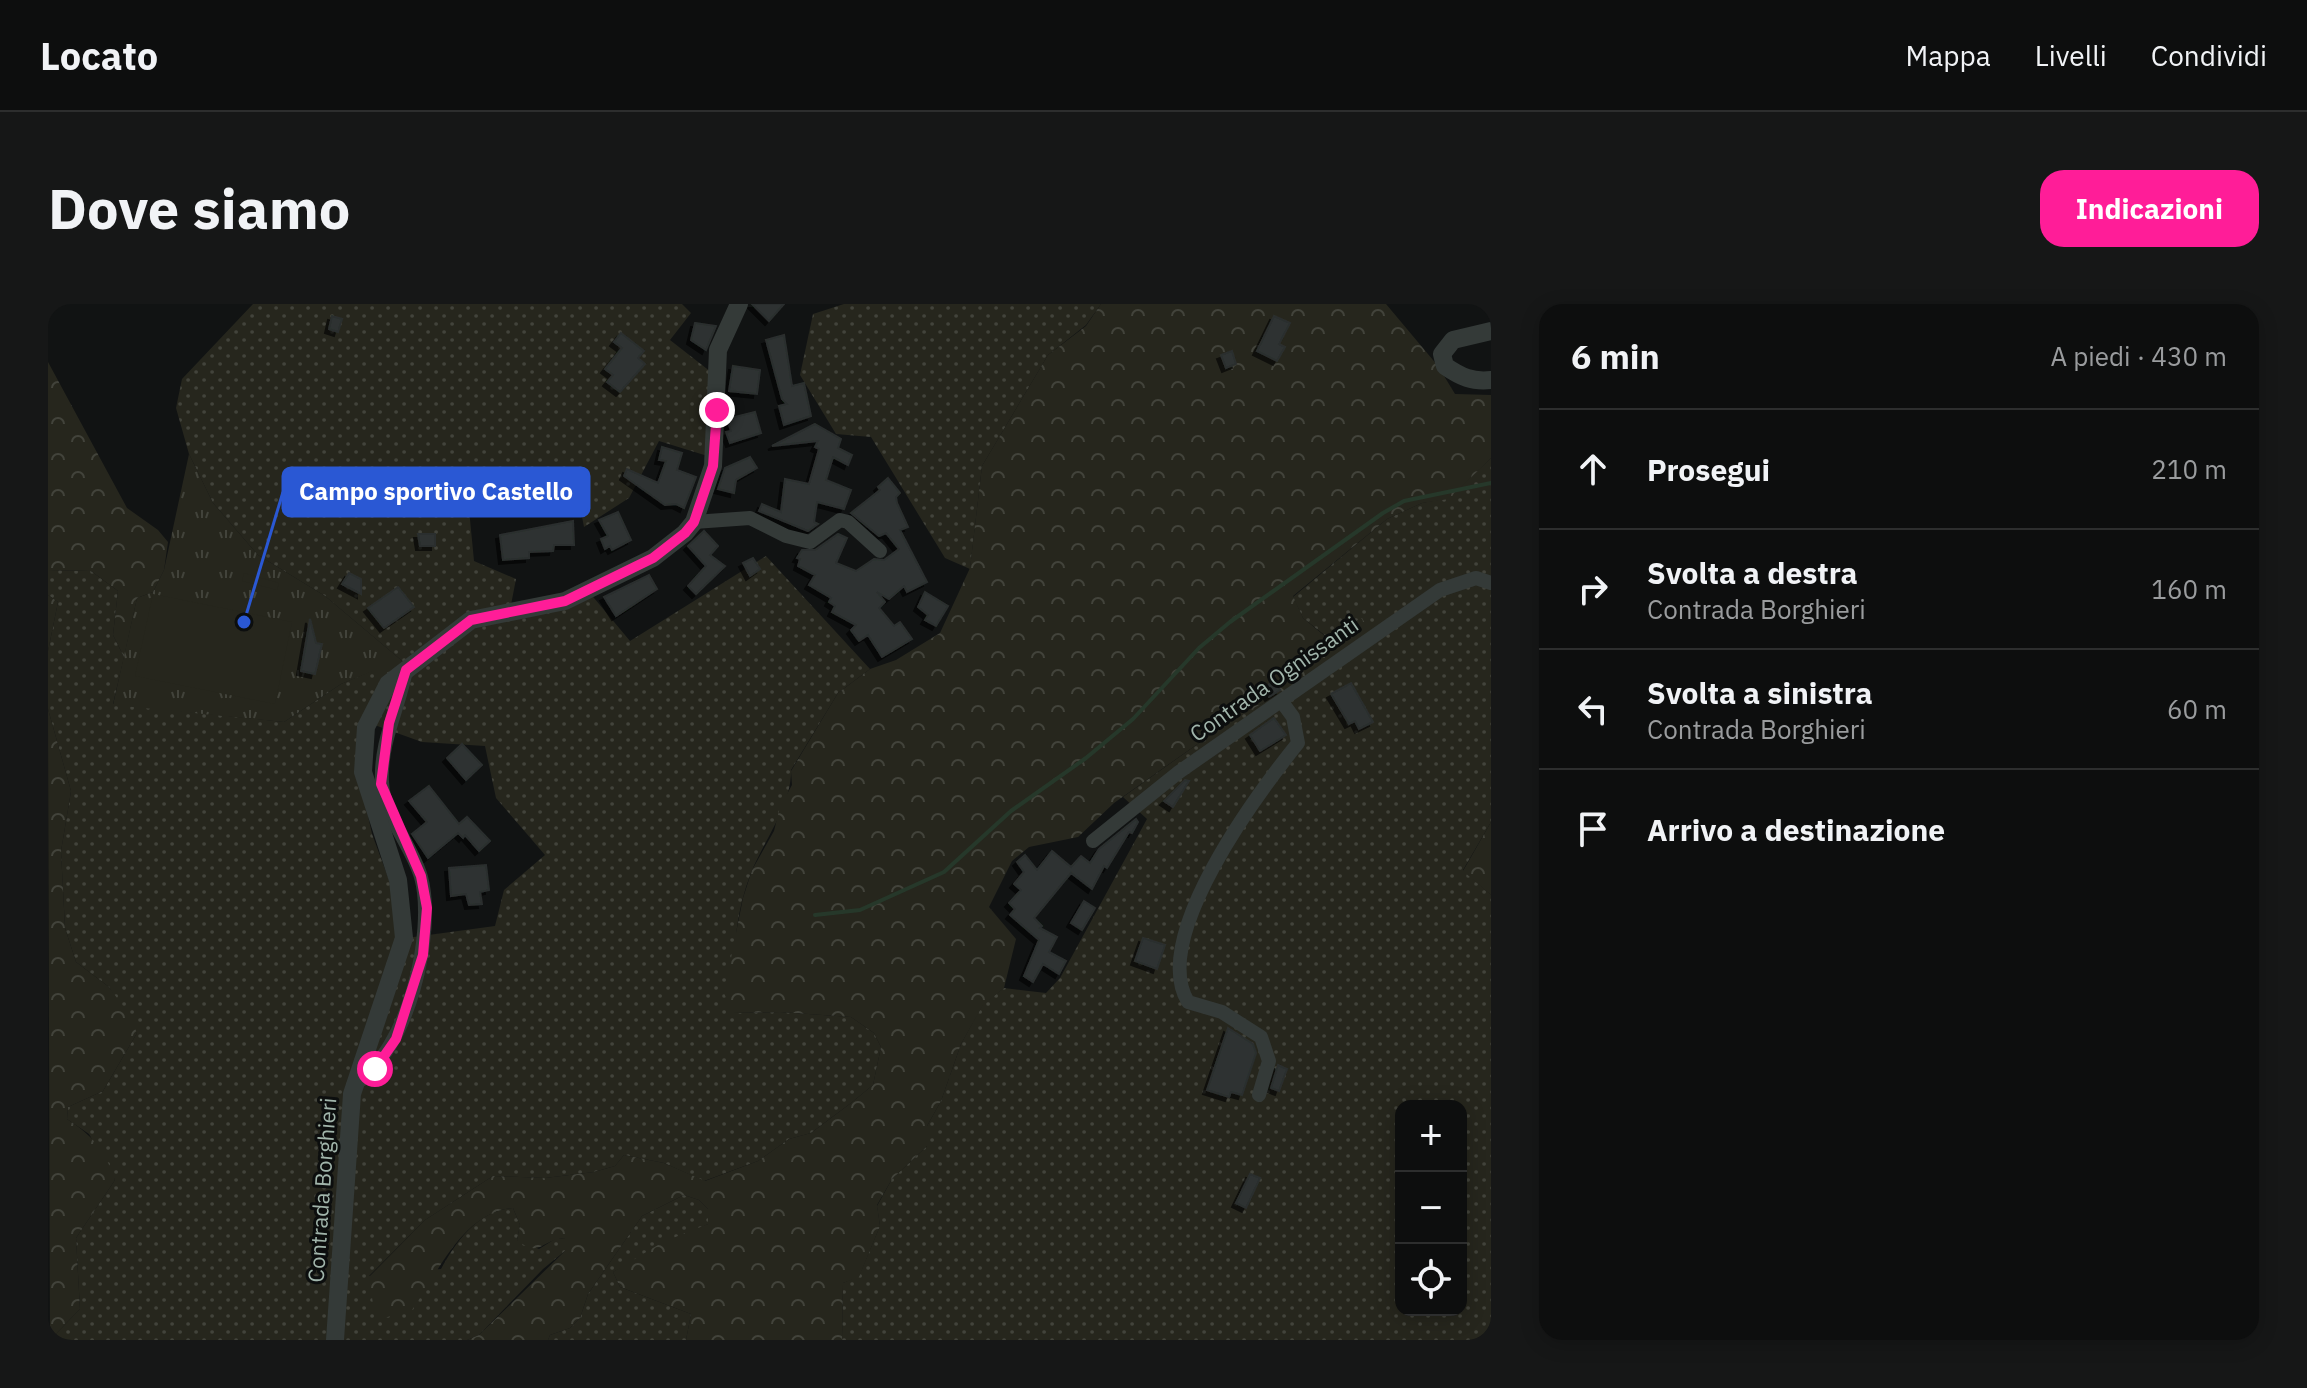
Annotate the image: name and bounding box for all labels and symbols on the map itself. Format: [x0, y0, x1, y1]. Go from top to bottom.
route end [699, 392, 735, 428]
callout: Campo sportivo Castello [283, 468, 589, 516]
text: Campo sportivo Castello [299, 475, 573, 507]
street label: Contrada Ognissanti [1184, 609, 1364, 748]
route start [357, 1051, 393, 1087]
street label: Contrada Borghieri [301, 1097, 342, 1283]

